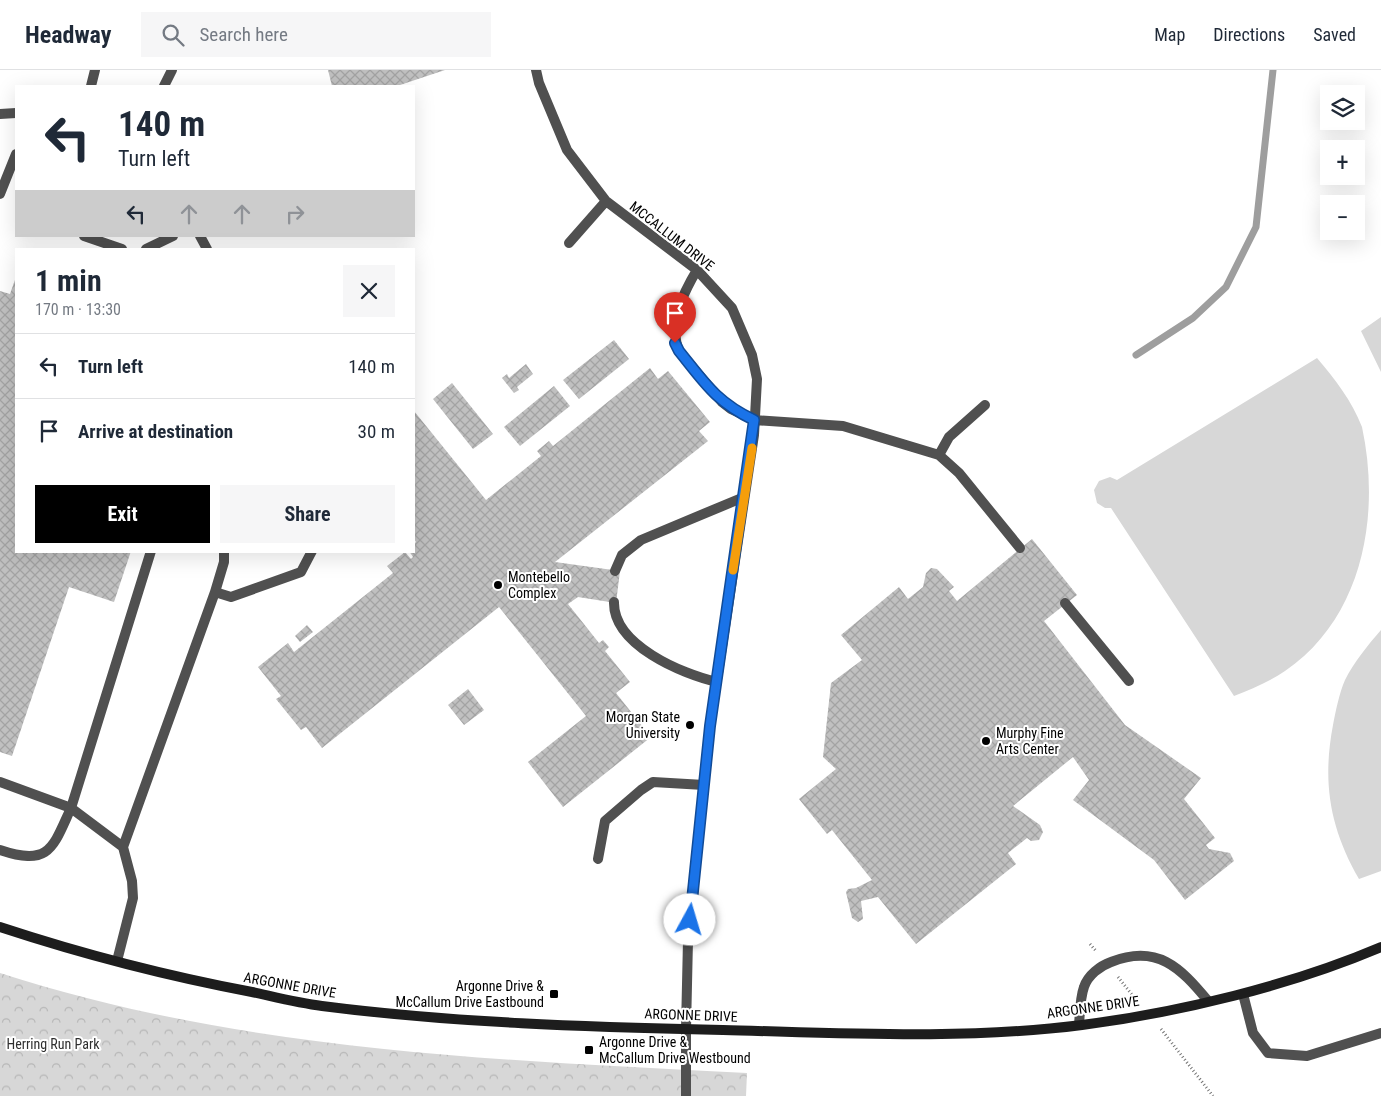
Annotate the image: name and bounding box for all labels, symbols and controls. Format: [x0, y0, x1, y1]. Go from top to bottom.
search box [141, 12, 491, 57]
text: Headway [25, 21, 111, 49]
icon: search [159, 21, 187, 49]
text: Search here [199, 23, 288, 46]
text: Map [1154, 24, 1185, 45]
text: Directions [1213, 24, 1285, 45]
text: Saved [1313, 24, 1356, 45]
map controls [1320, 85, 1365, 240]
button: layers [1320, 85, 1365, 130]
text: 140 m [118, 104, 205, 145]
icon: left [35, 105, 100, 170]
button: + [1320, 140, 1365, 185]
text: Turn left [118, 146, 190, 171]
button: − [1320, 195, 1365, 240]
street label: MCCALLUM DRIVE [627, 198, 717, 274]
icon: left [122, 200, 150, 228]
icon: ahead [175, 200, 203, 228]
icon: ahead [228, 200, 256, 228]
icon: right [281, 200, 309, 228]
text: 1 min [35, 263, 102, 298]
button: close [343, 265, 395, 317]
pin [654, 292, 696, 343]
icon: arrive [661, 299, 689, 327]
text: 170 m · 13:30 [35, 300, 121, 319]
icon: left [35, 352, 63, 380]
text: Turn left [78, 355, 143, 378]
text: 140 m [348, 355, 395, 378]
icon: arrive [35, 417, 63, 445]
text: Arrive at destination [78, 420, 233, 443]
text: 30 m [358, 420, 395, 443]
button: Exit [35, 485, 210, 543]
button: Share [220, 485, 395, 543]
place label: Montebello Complex [508, 569, 570, 601]
marker: Montebello Complex [492, 579, 504, 591]
place label: Morgan State University [606, 709, 680, 741]
marker: Morgan State University [684, 719, 696, 731]
place label: Murphy Fine Arts Center [996, 725, 1064, 757]
marker: Murphy Fine Arts Center [980, 735, 992, 747]
position arrow [663, 893, 715, 945]
street label: ARGONNE DRIVE [243, 969, 337, 1001]
place label: Argonne Drive & McCallum Drive Eastbound [396, 978, 544, 1010]
marker: Argonne Drive & McCallum Drive Eastbound [548, 988, 560, 1000]
street label: ARGONNE DRIVE [1046, 993, 1140, 1021]
street label: ARGONNE DRIVE [644, 1005, 738, 1025]
place label: Argonne Drive & McCallum Drive Westbound [599, 1034, 751, 1066]
park label: Herring Run Park [6, 1036, 100, 1052]
marker: Argonne Drive & McCallum Drive Westbound [583, 1044, 595, 1056]

